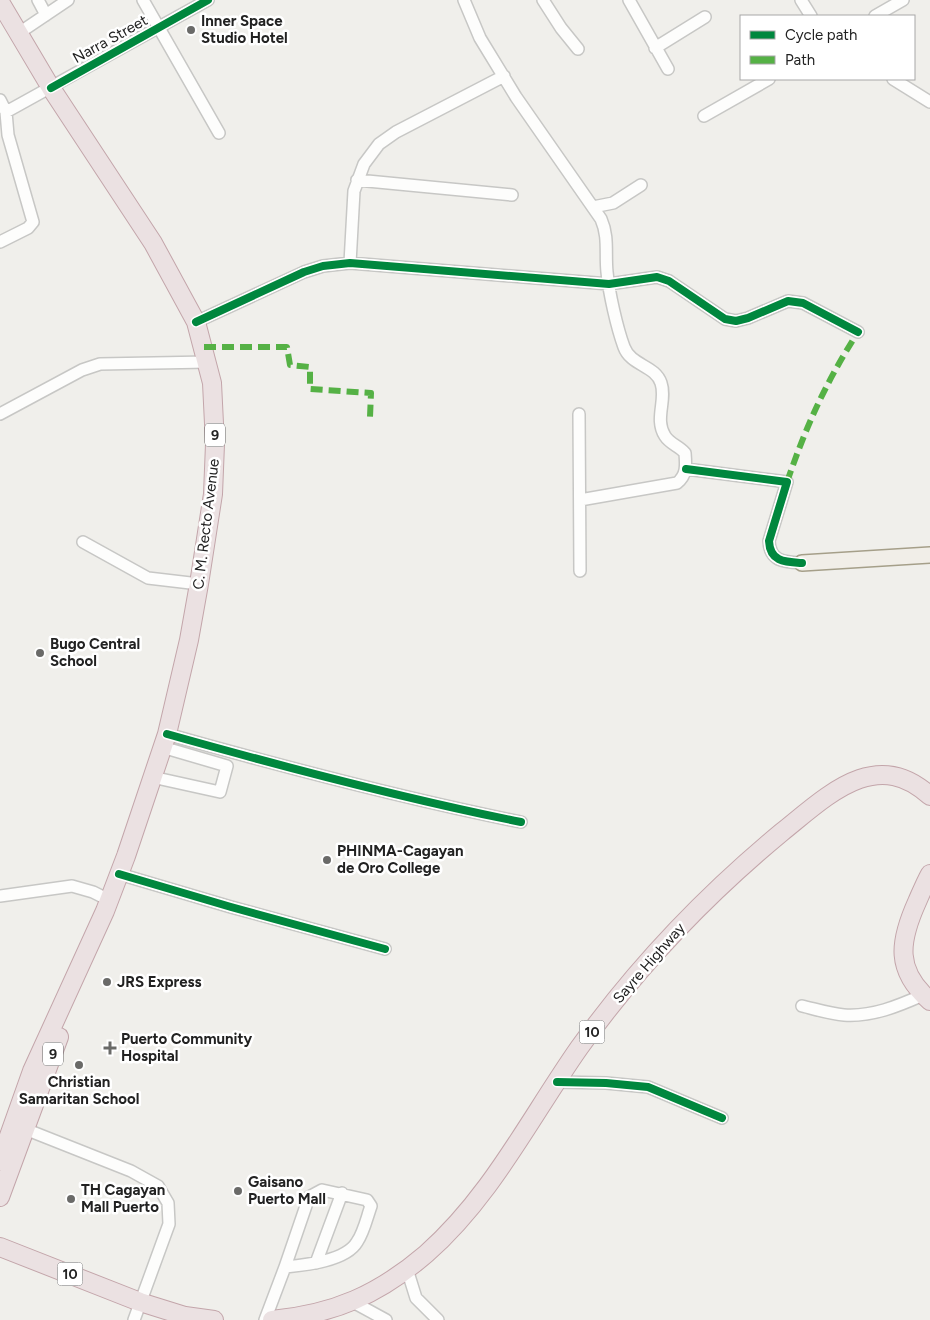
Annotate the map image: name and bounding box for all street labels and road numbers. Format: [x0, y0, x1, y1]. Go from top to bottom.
street label: Narra Street [69, 11, 151, 67]
road number: 9 [205, 424, 225, 446]
street label: C. M. Recto Avenue [189, 458, 223, 590]
street label: Sayre Highway [609, 919, 689, 1007]
road number: 10 [580, 1020, 604, 1044]
road number: 9 [43, 1042, 63, 1066]
road number: 10 [58, 1262, 82, 1286]

